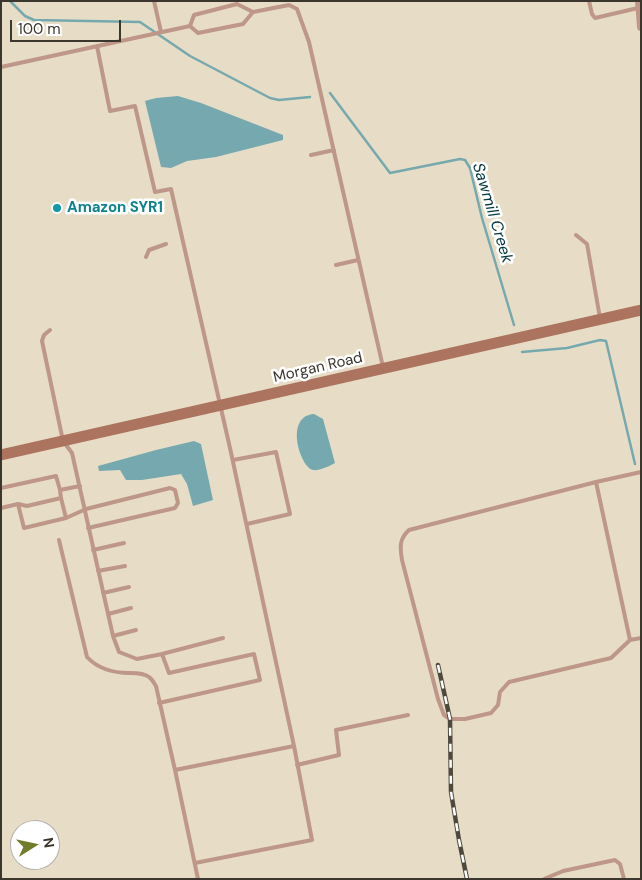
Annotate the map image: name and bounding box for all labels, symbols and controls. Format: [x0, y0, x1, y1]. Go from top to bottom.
scale bar [12, 10, 124, 42]
text: 100 m [18, 19, 61, 39]
water label: Sawmill Creek [468, 161, 516, 265]
place label: Amazon SYR1 [67, 199, 163, 217]
marker: Amazon SYR1 [51, 202, 63, 214]
street label: Morgan Road [272, 349, 364, 387]
north arrow [10, 820, 60, 870]
text: N [39, 836, 59, 849]

